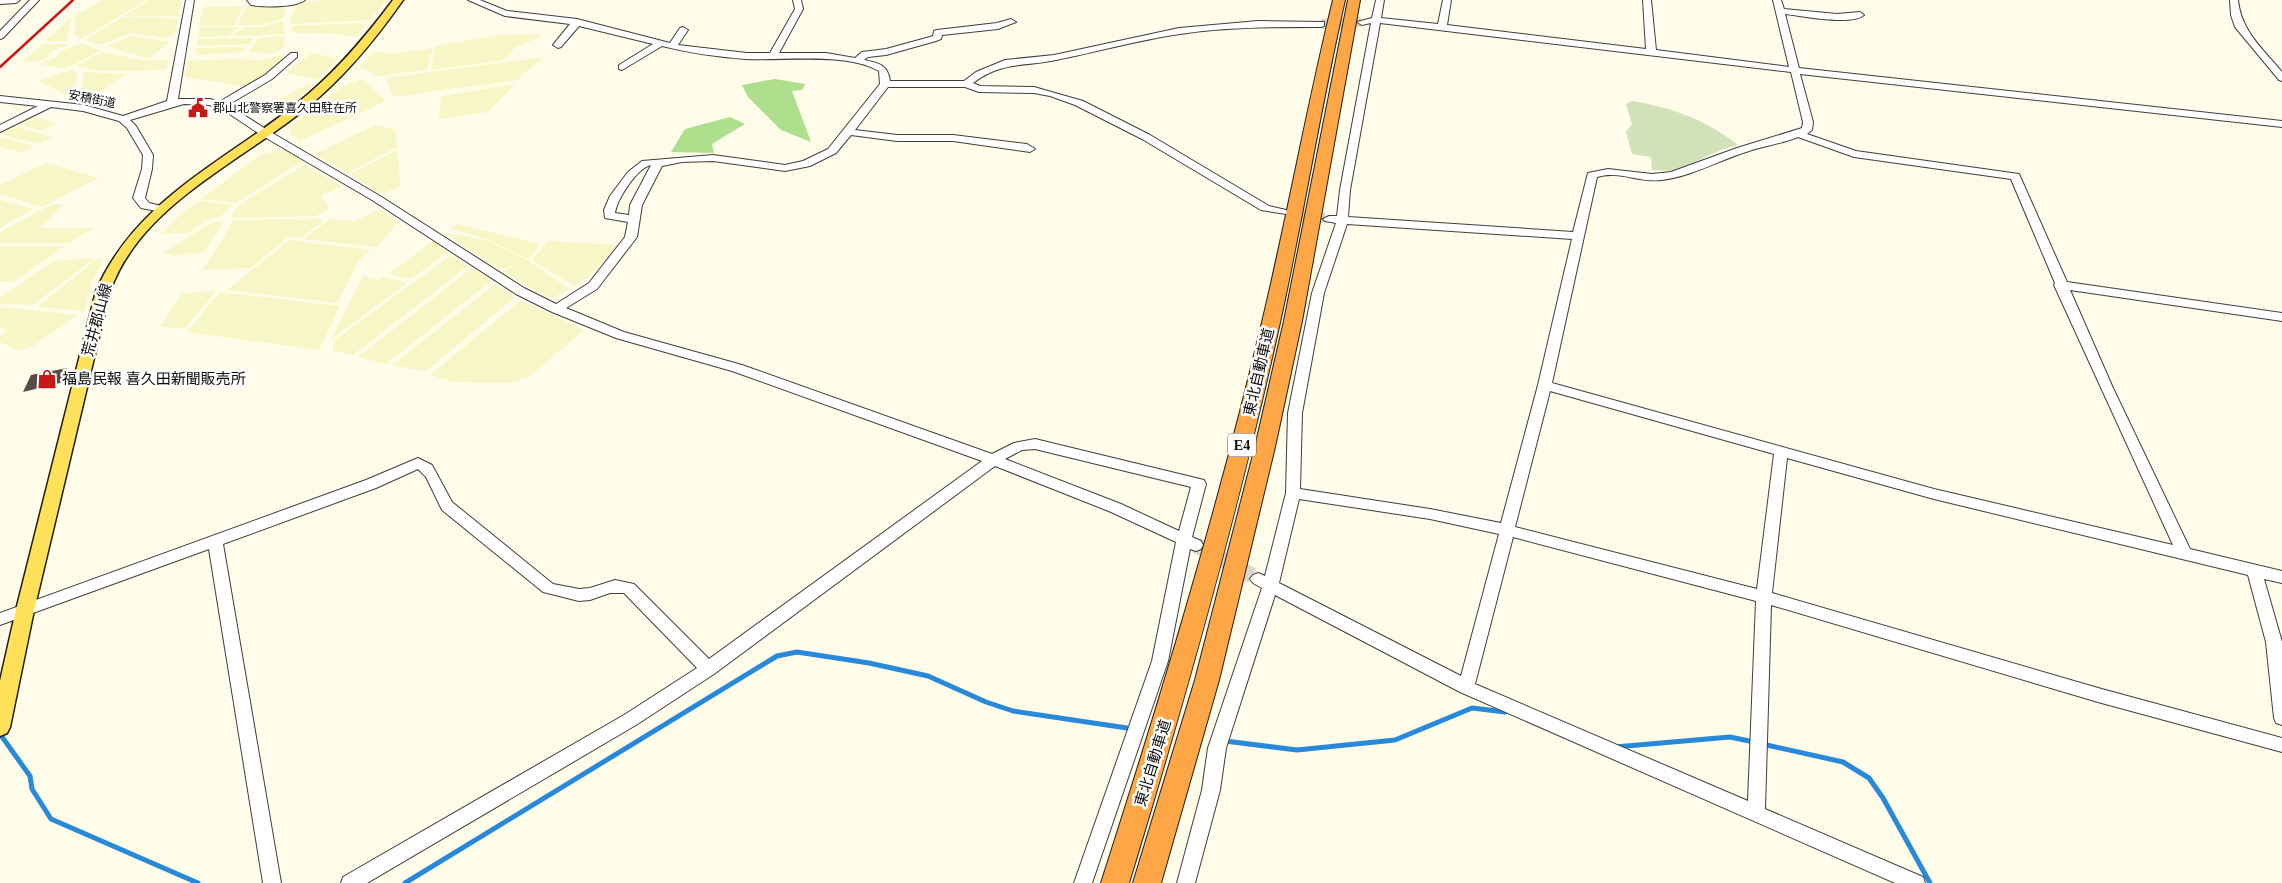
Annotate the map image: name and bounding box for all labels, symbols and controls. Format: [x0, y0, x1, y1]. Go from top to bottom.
street label: 安積街道 [67, 88, 117, 110]
public building icon: 郡山北警察署喜久田駐在所 [187, 97, 209, 119]
place label: 郡山北警察署喜久田駐在所 [213, 101, 357, 115]
street label: 荒井郡山線 [79, 281, 114, 358]
street label: 東北自動車道 [1240, 326, 1277, 418]
shop icon: 福島民報 喜久田新聞販売所 [36, 368, 58, 390]
place label: 福島民報 喜久田新聞販売所 [62, 371, 246, 387]
road number: E4 [1228, 434, 1256, 456]
street label: 東北自動車道 [1131, 717, 1174, 808]

